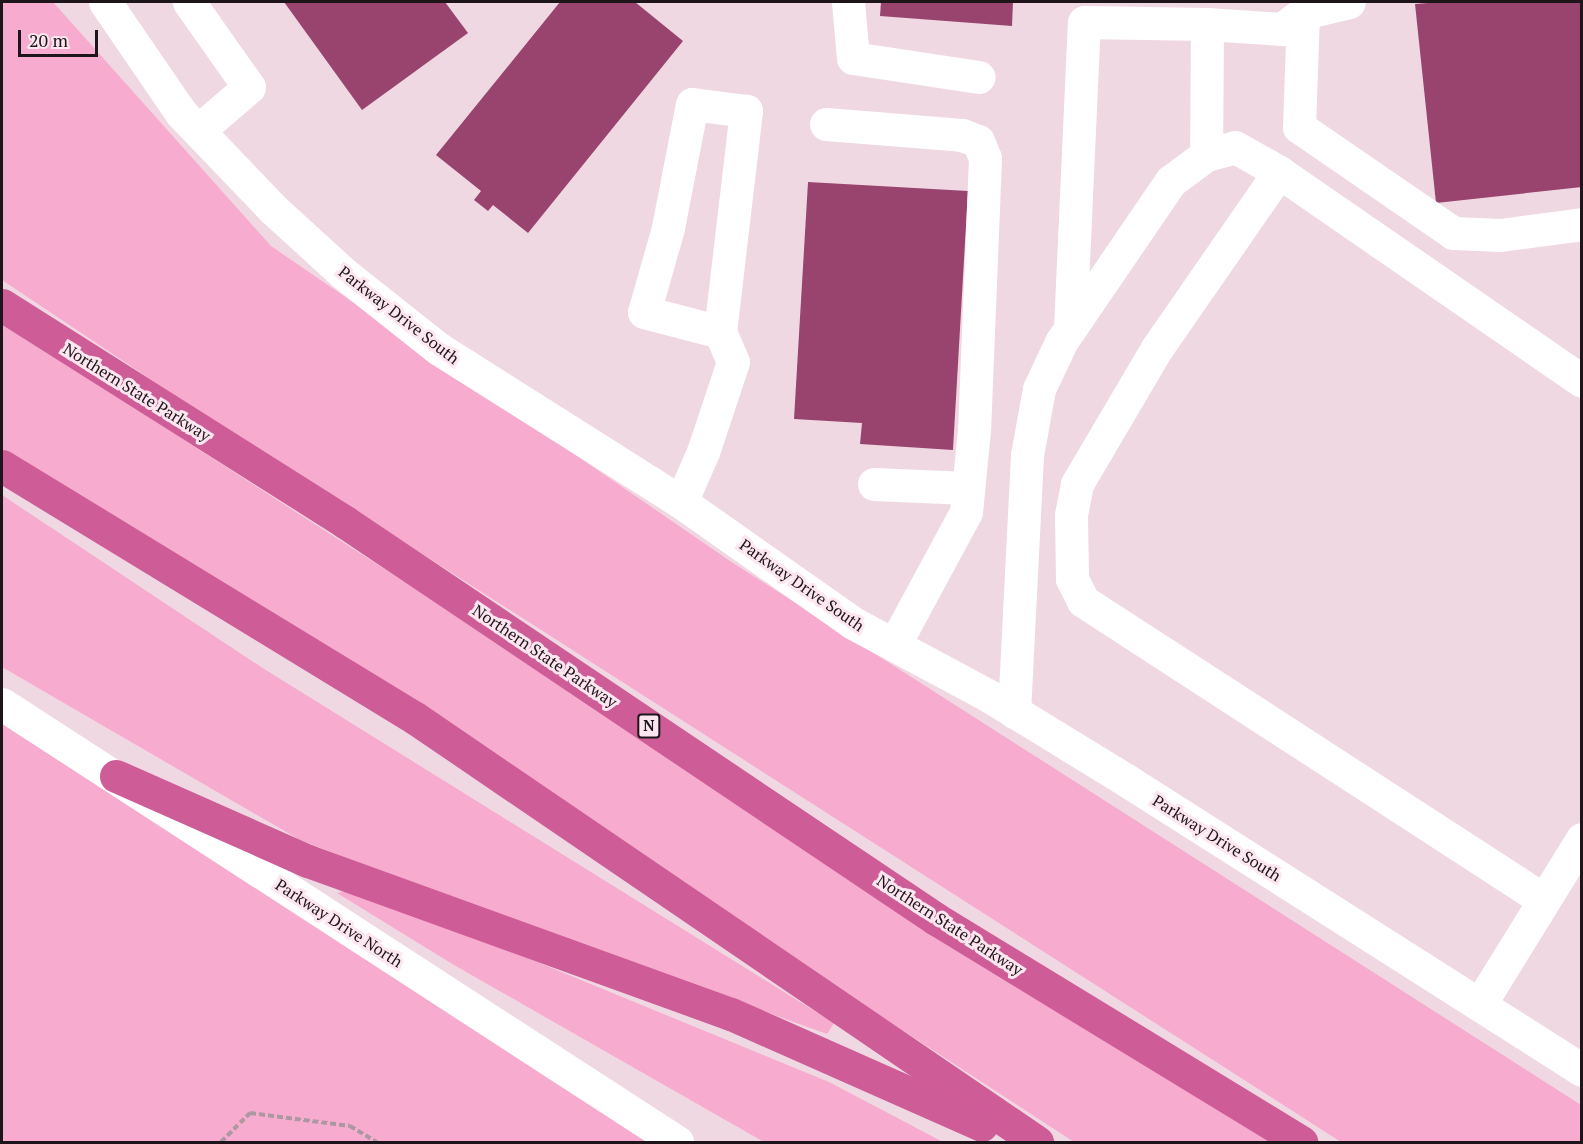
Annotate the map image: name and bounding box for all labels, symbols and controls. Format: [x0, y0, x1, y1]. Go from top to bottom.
scale bar [21, 18, 100, 56]
text: 20 m [29, 28, 68, 52]
street label: Parkway Drive South [335, 262, 463, 368]
street label: Northern State Parkway [60, 339, 214, 445]
street label: Parkway Drive South [736, 535, 868, 635]
street label: Northern State Parkway [469, 601, 621, 711]
road number: N [637, 714, 661, 738]
street label: Parkway Drive South [1149, 791, 1285, 885]
street label: Northern State Parkway [874, 871, 1026, 979]
street label: Parkway Drive North [272, 875, 406, 971]

